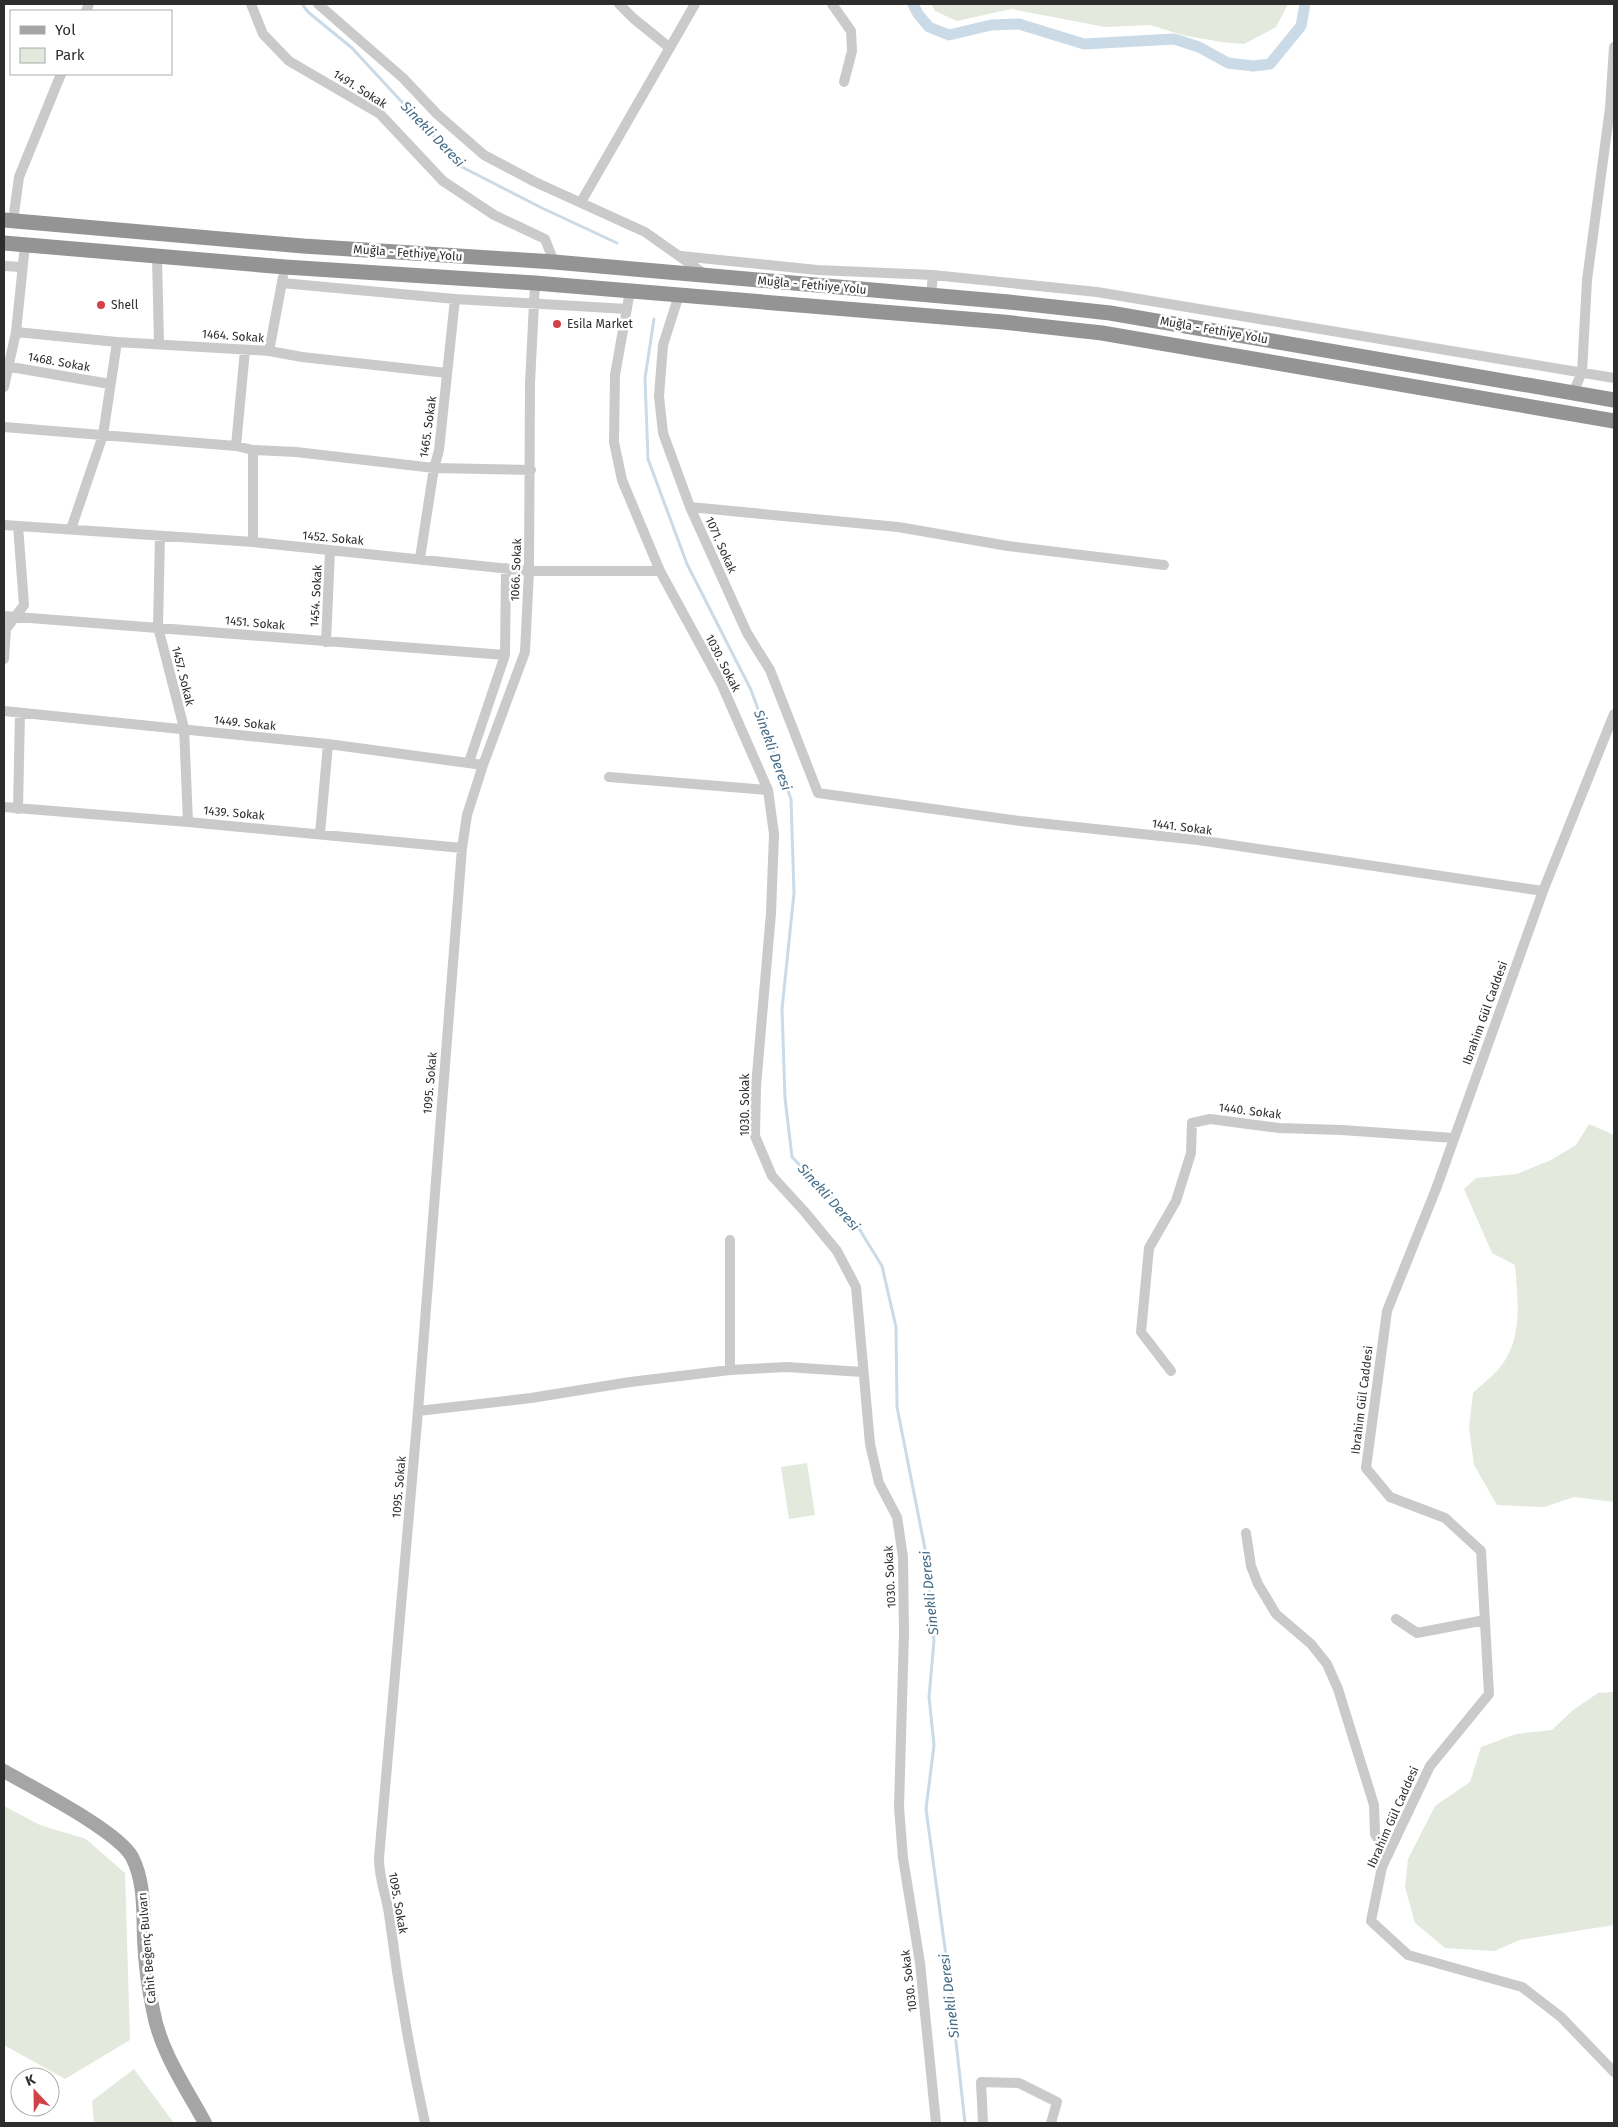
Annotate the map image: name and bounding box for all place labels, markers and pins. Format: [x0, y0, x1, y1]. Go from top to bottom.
place label: Shell [111, 298, 139, 312]
marker: Shell [95, 299, 107, 311]
place label: Esila Market [567, 317, 634, 331]
marker: Esila Market [551, 318, 563, 330]

